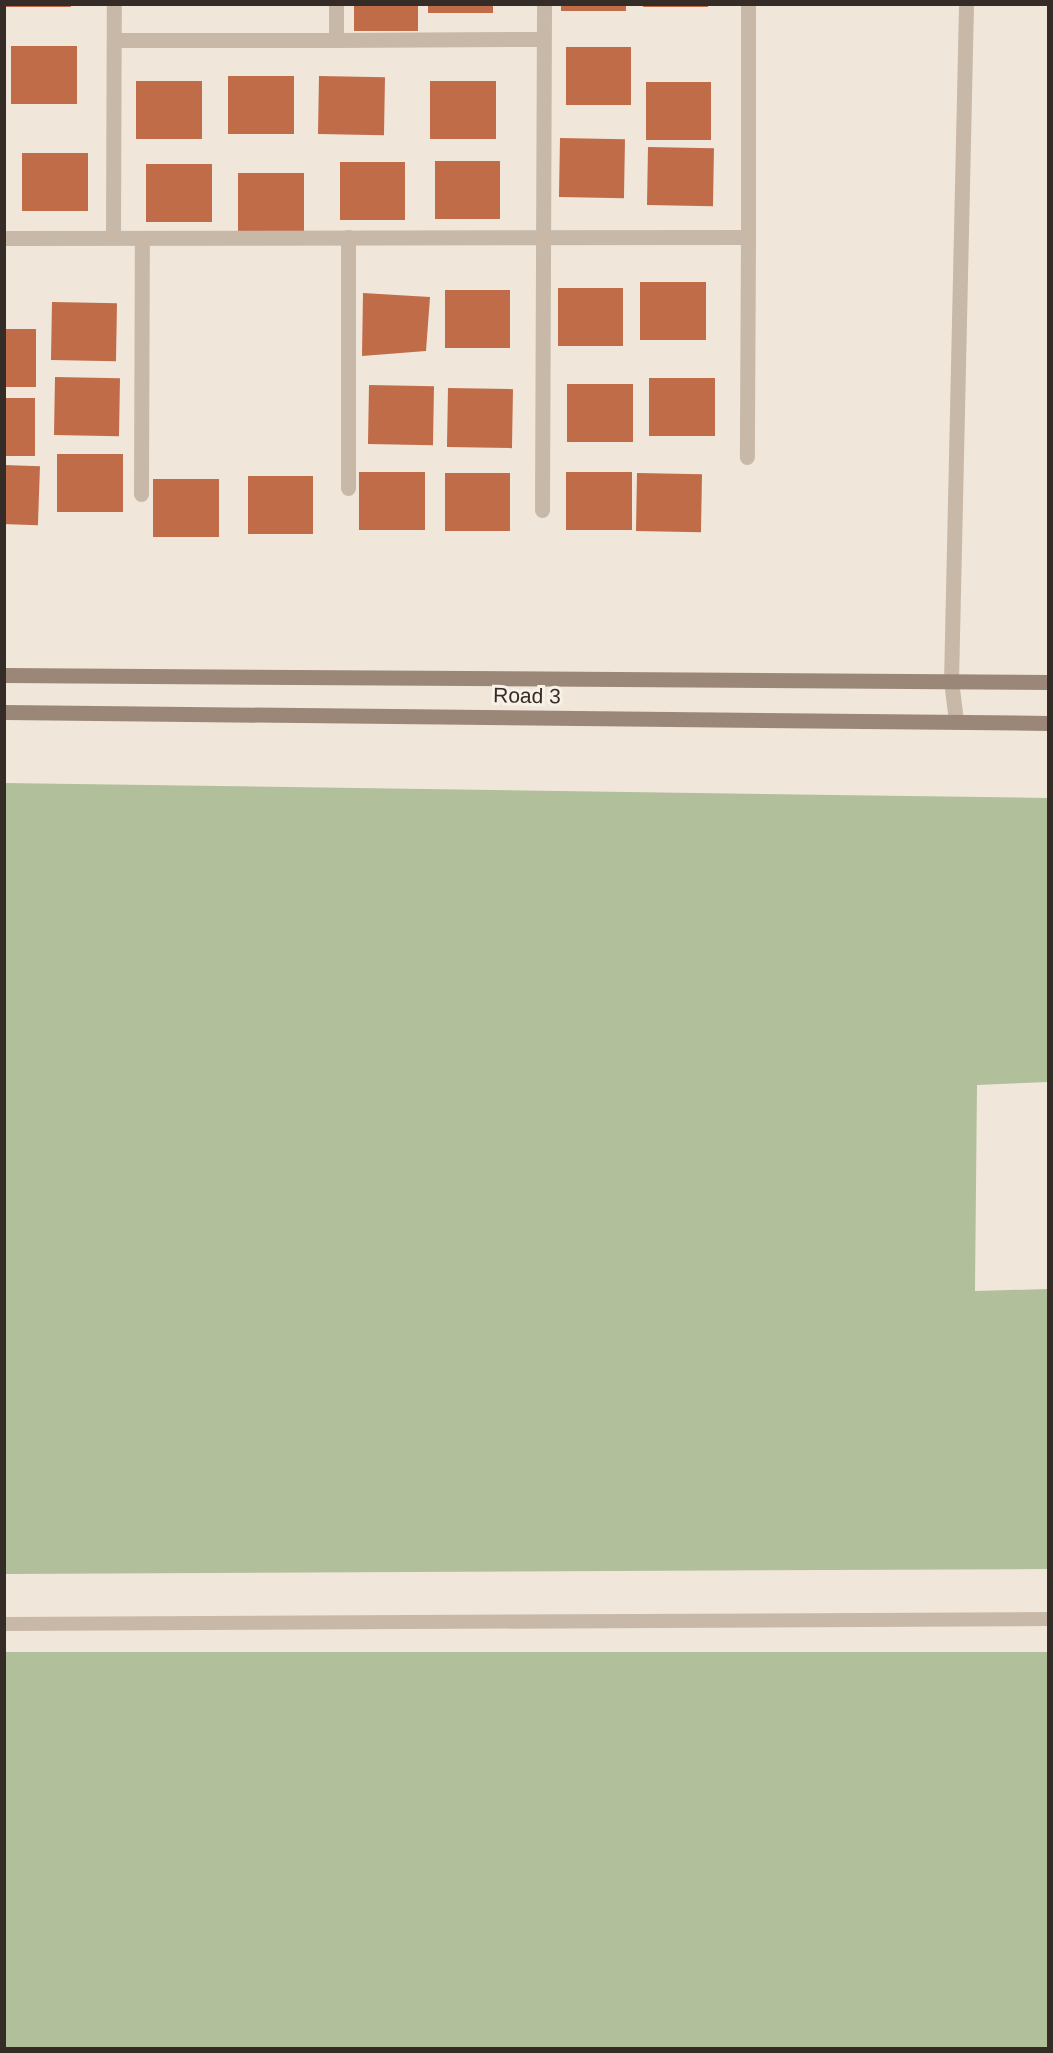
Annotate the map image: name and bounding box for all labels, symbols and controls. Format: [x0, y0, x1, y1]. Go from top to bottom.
street label: Road 3 [493, 683, 561, 709]

